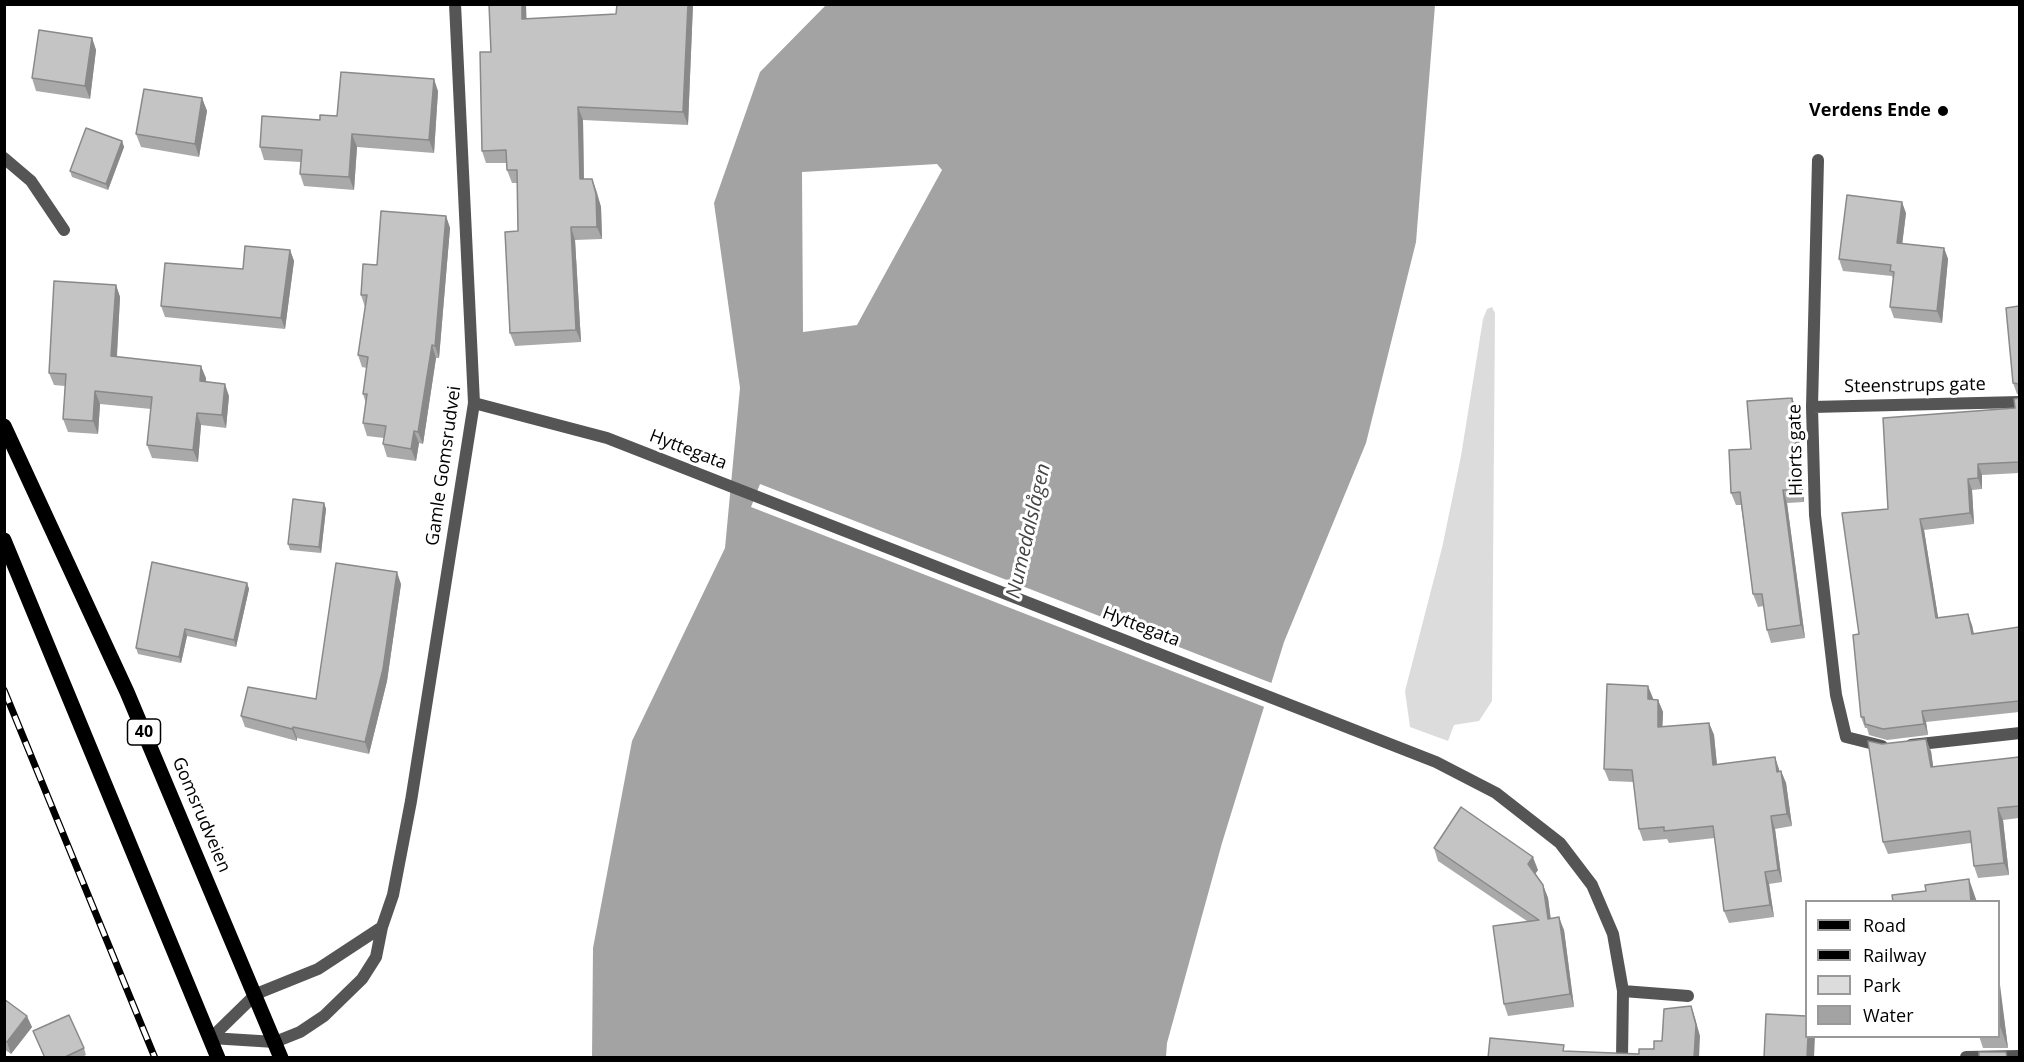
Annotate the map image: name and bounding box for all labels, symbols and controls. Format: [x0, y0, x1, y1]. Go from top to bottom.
place label: Verdens Ende [1809, 100, 1931, 122]
marker: Verdens Ende [1936, 104, 1950, 118]
street label: Steenstrups gate [1844, 374, 1986, 398]
street label: Gamle Gomsrudvei [422, 385, 466, 547]
street label: Hiorts gate [1784, 404, 1808, 496]
street label: Hyttegata [646, 425, 730, 475]
water label: Numedalslågen [1002, 461, 1056, 601]
street label: Hyttegata [1099, 602, 1183, 652]
road number: 40 [128, 719, 160, 745]
street label: Gomsrudveien [167, 754, 235, 876]
legend [1805, 900, 2000, 1038]
text: Road [1863, 913, 1906, 937]
text: Railway [1863, 943, 1926, 967]
text: Park [1863, 973, 1901, 997]
text: Water [1863, 1003, 1914, 1027]

